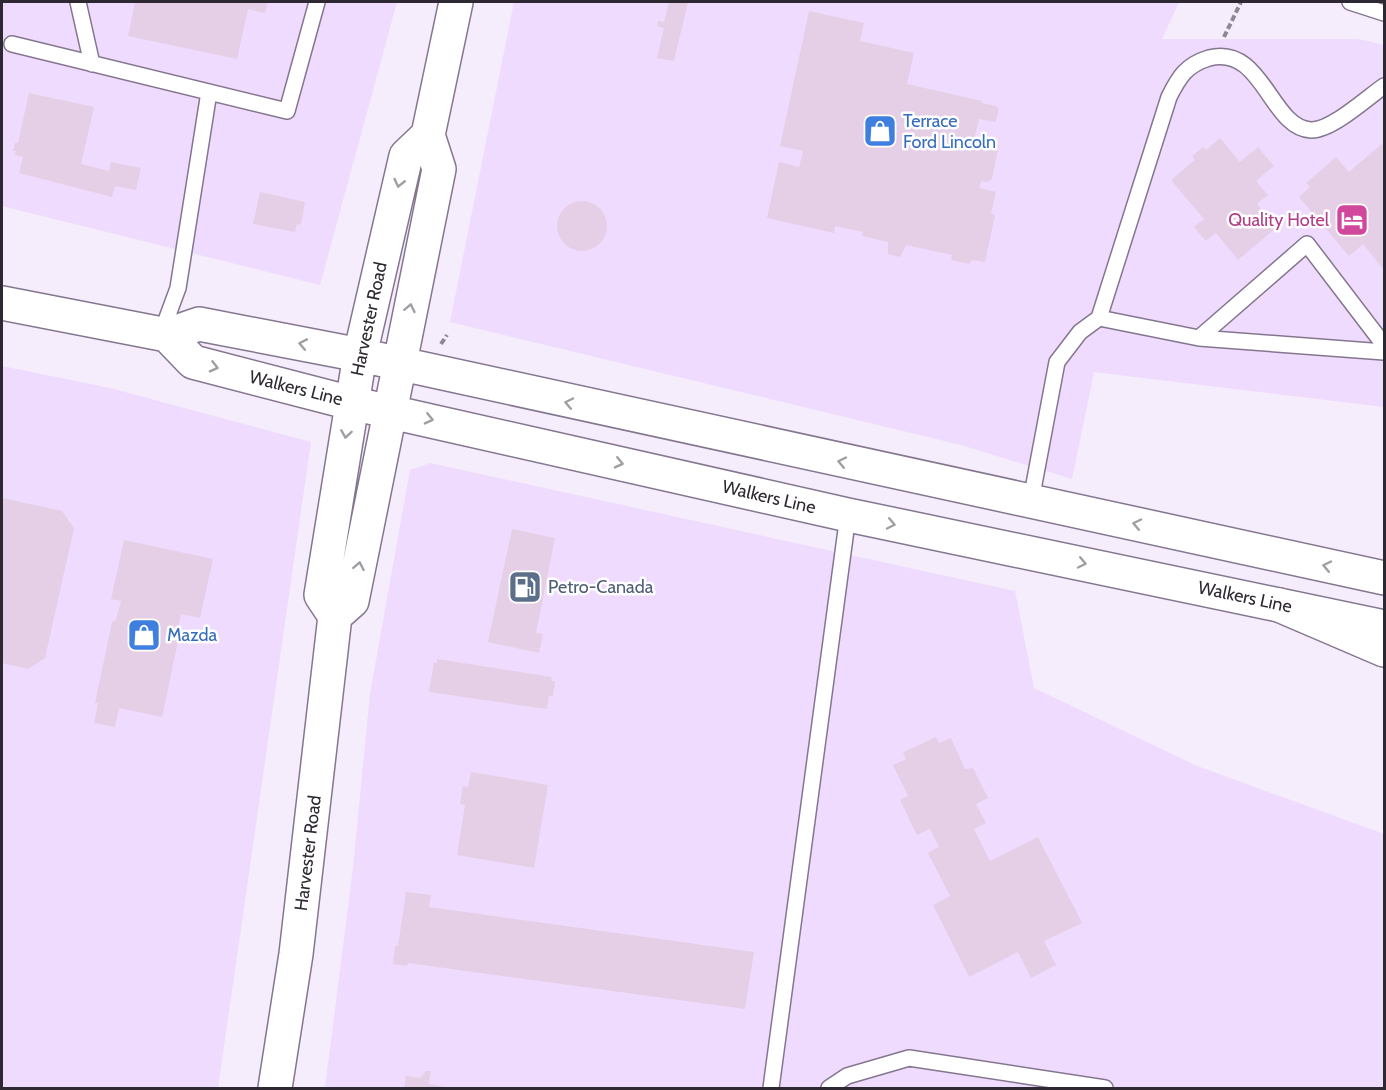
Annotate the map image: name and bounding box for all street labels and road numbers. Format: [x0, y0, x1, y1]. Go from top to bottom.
street label: Harvester Road [346, 260, 392, 378]
street label: Walkers Line [247, 366, 345, 410]
street label: Walkers Line [720, 476, 818, 518]
street label: Walkers Line [1196, 576, 1294, 618]
street label: Harvester Road [290, 794, 326, 912]

